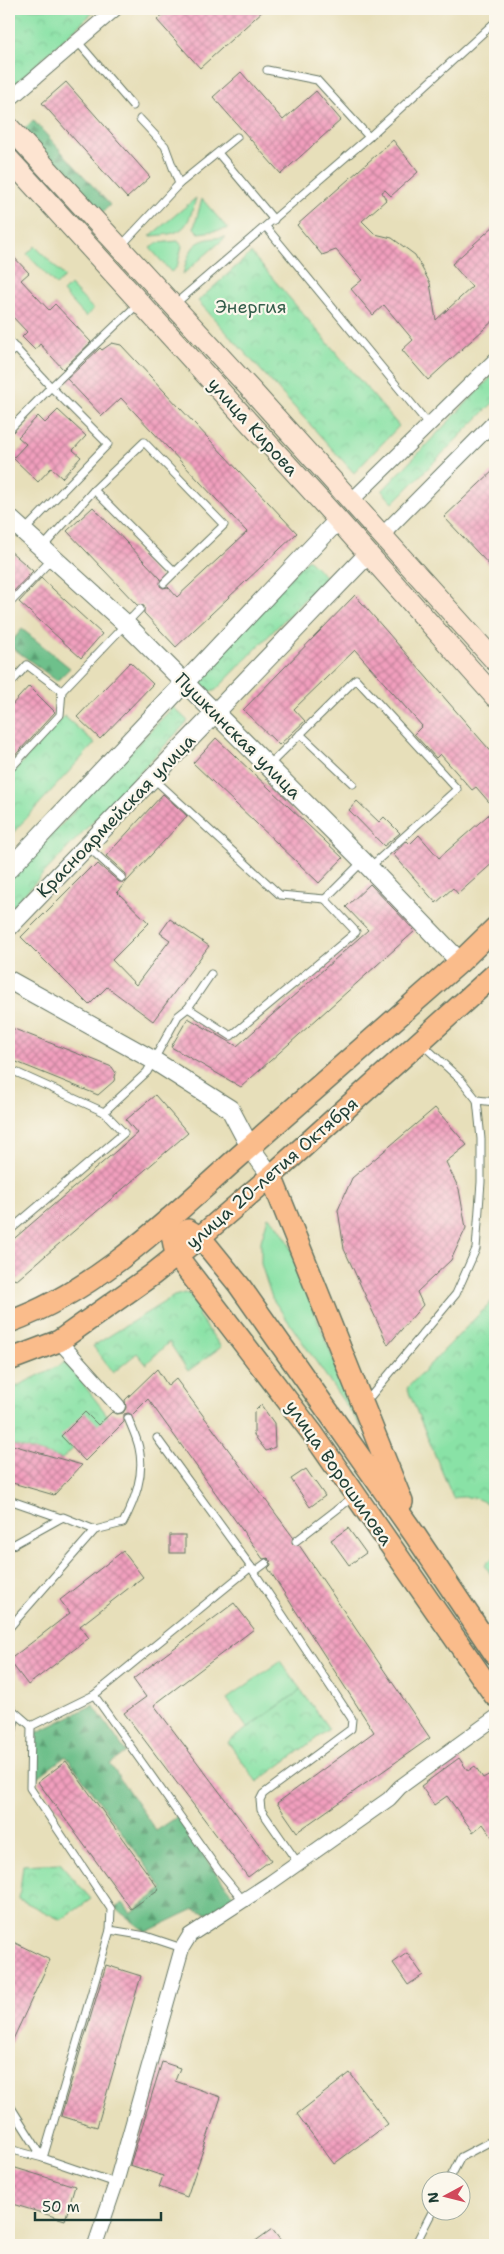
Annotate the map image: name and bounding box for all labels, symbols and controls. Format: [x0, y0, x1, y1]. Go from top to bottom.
park label: Энергия [215, 295, 287, 319]
street label: улица Кирова [202, 373, 304, 481]
street label: Пушкинская улица [170, 668, 306, 804]
street label: Красноармейская улица [31, 729, 201, 903]
street label: улица 20-летия Октября [181, 1092, 363, 1254]
street label: улица Ворошилова [280, 1396, 398, 1550]
north arrow [422, 2172, 472, 2222]
scale bar [35, 2189, 161, 2221]
text: N [423, 2191, 443, 2204]
text: 50 m [42, 2197, 80, 2217]

